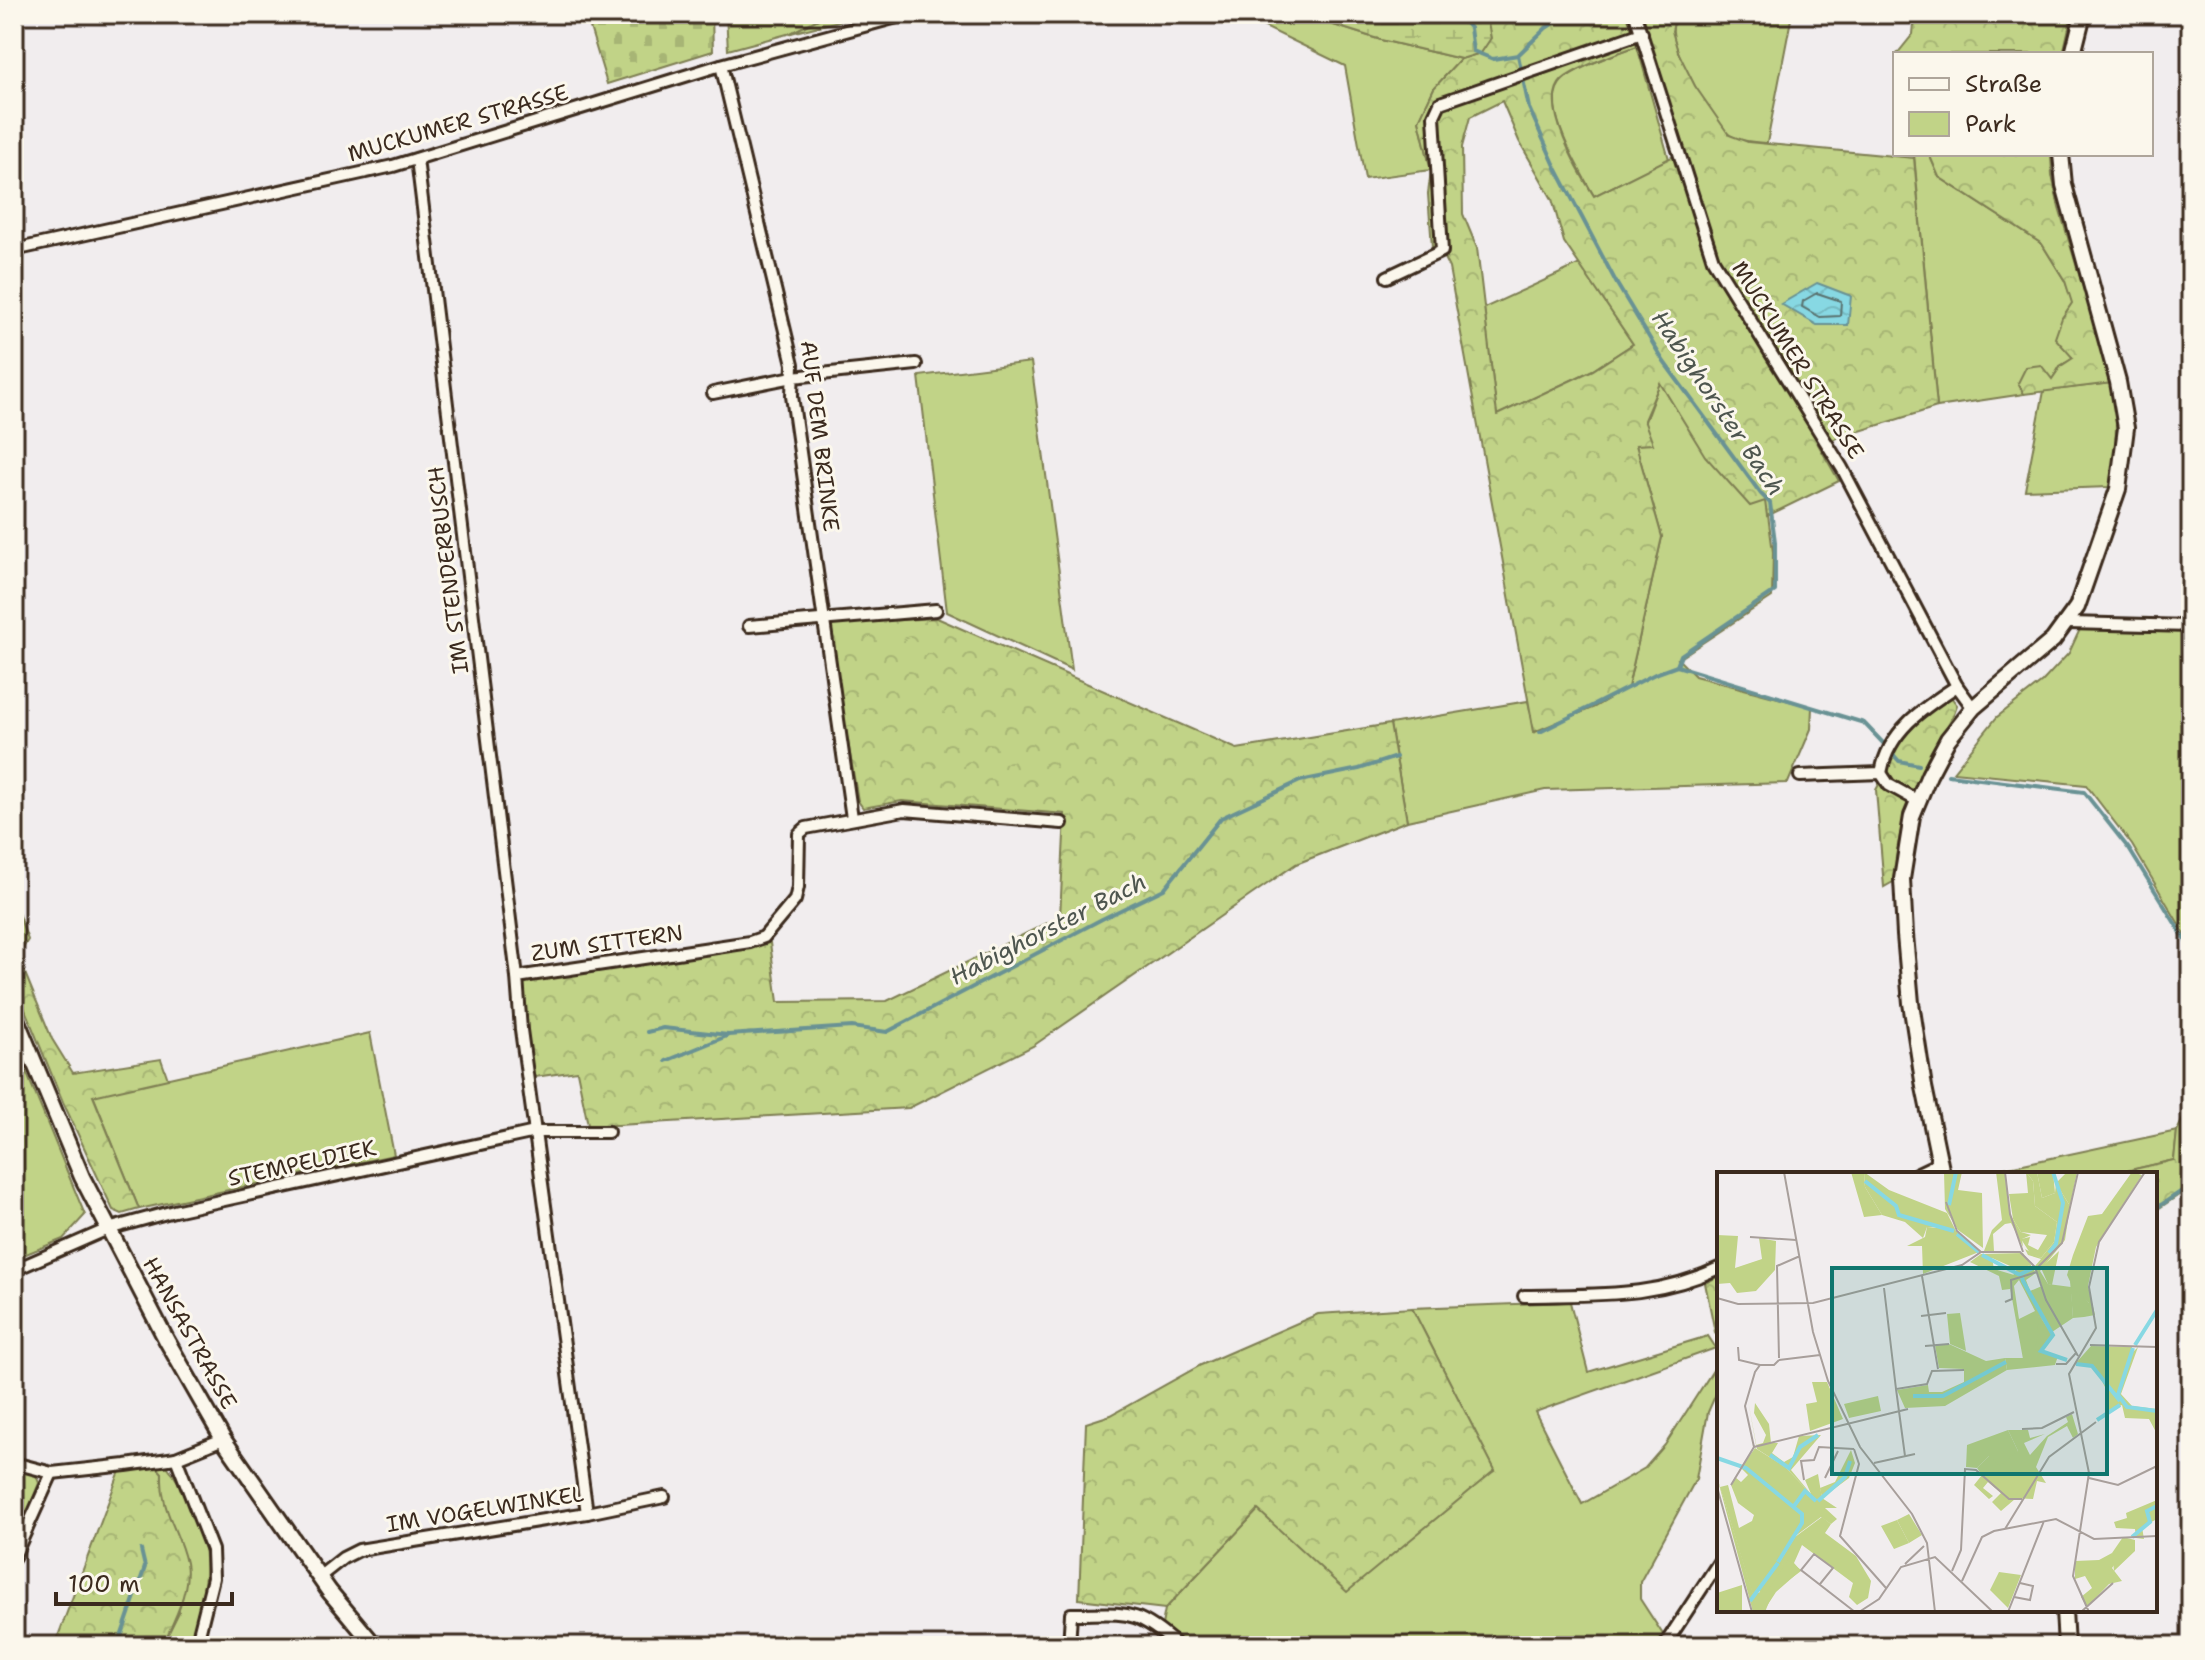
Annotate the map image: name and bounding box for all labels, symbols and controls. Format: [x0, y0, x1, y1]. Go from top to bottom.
legend [1893, 52, 2153, 156]
text: Straße [1965, 68, 2042, 100]
street label: MUCKUMER STRASSE [344, 78, 572, 168]
text: Park [1965, 108, 2017, 140]
street label: MUCKUMER STRASSE [1725, 256, 1871, 464]
water label: Habighorster Bach [1644, 304, 1792, 502]
street label: AUF DEM BRINKE [794, 339, 846, 533]
street label: IM STENDERBUSCH [421, 465, 475, 675]
water label: Habighorster Bach [944, 865, 1152, 993]
street label: ZUM SITTERN [529, 918, 685, 968]
street label: STEMPELDIEK [225, 1133, 379, 1193]
inset map [1717, 1172, 2157, 1612]
street label: HANSASTRASSE [136, 1252, 244, 1414]
street label: IM VOGELWINKEL [384, 1479, 586, 1539]
scale bar [56, 1556, 232, 1606]
text: 100 m [68, 1568, 140, 1600]

